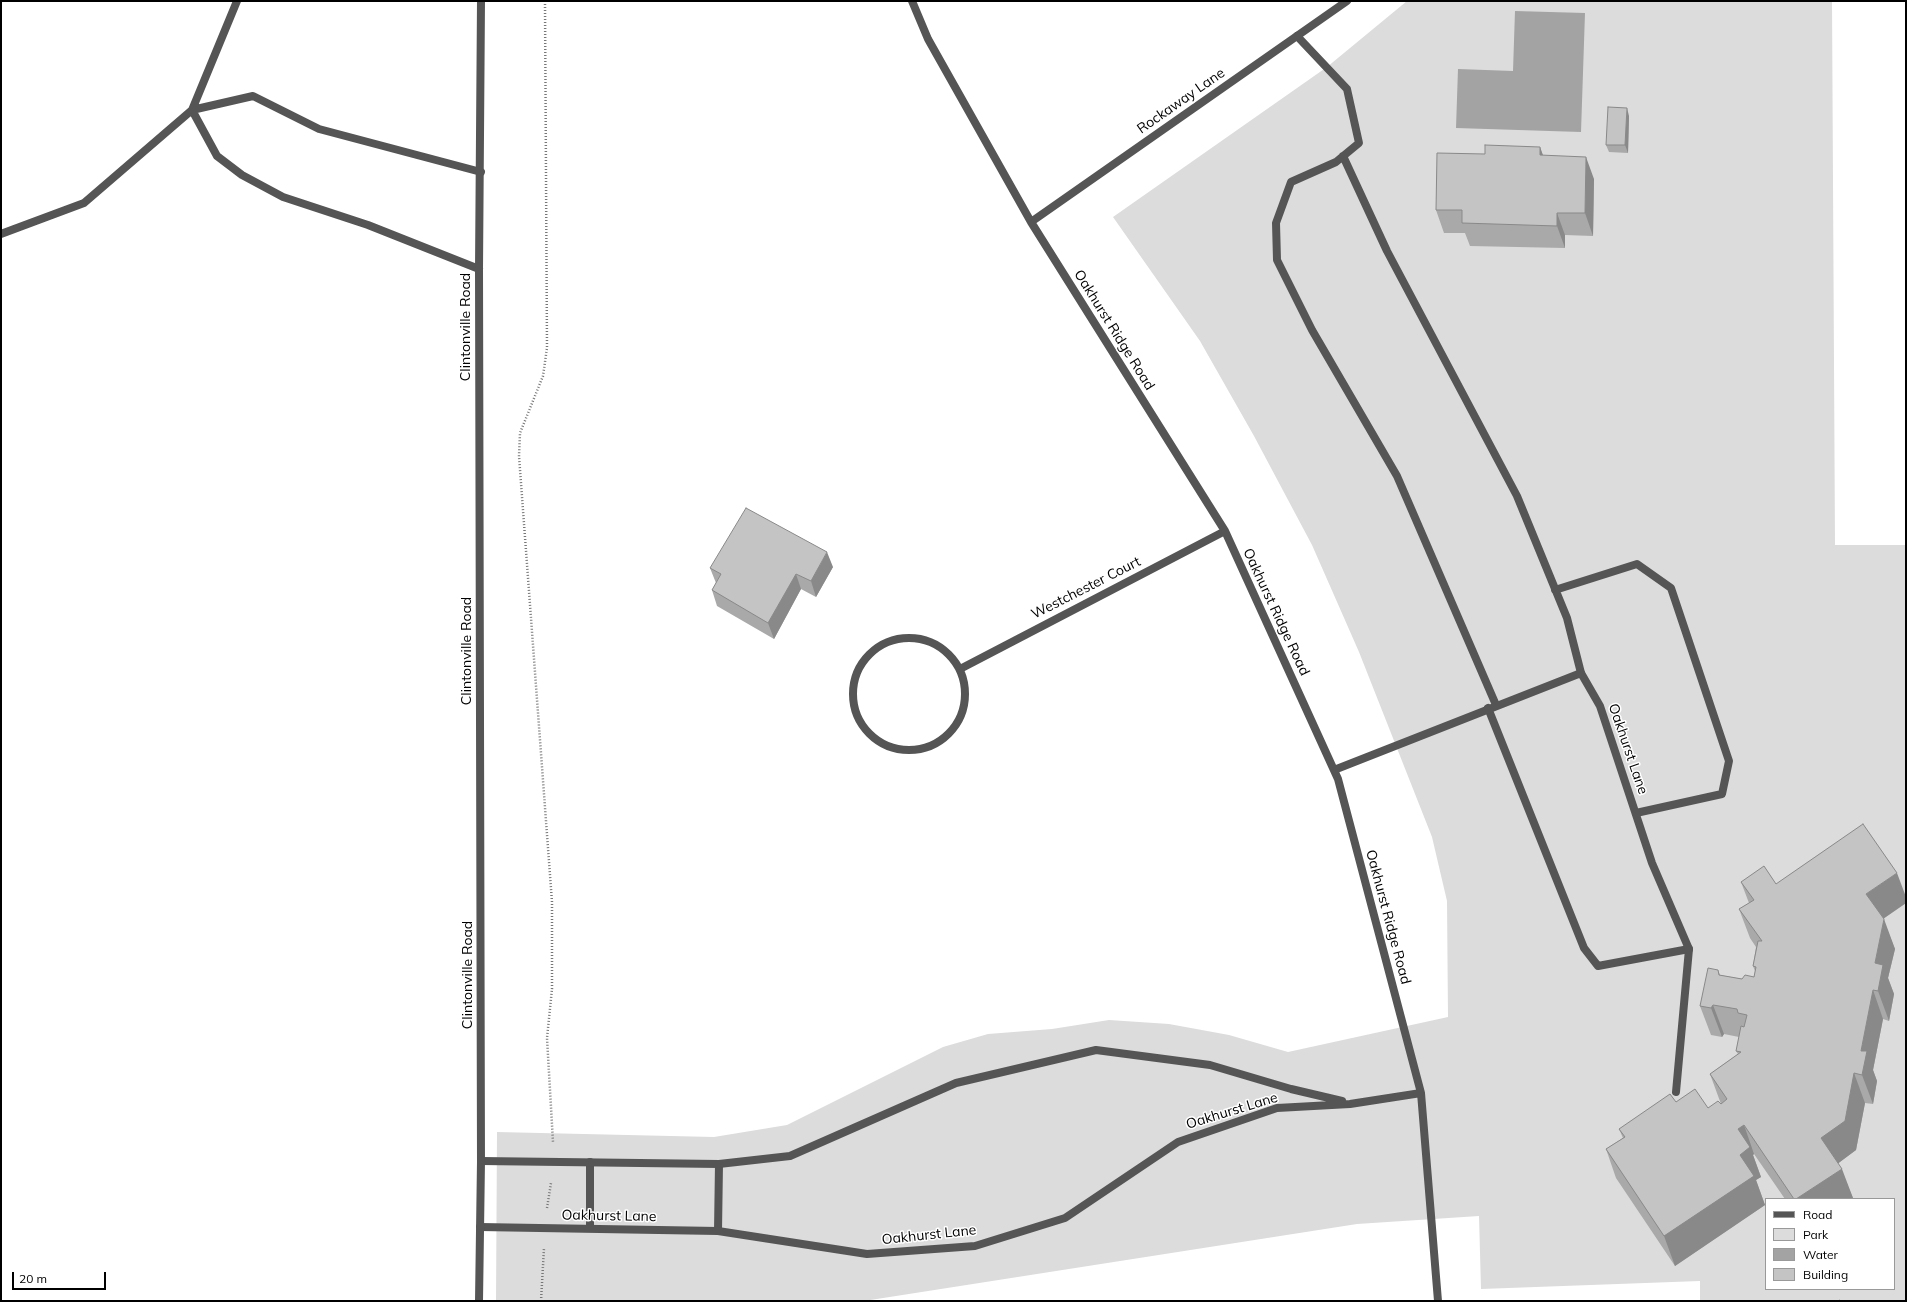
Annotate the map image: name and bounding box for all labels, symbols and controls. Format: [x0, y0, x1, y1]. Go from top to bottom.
street label: Rockaway Lane [1134, 65, 1228, 137]
street label: Oakhurst Ridge Road [1070, 267, 1158, 393]
street label: Clintonville Road [458, 273, 474, 381]
street label: Oakhurst Ridge Road [1239, 546, 1313, 678]
street label: Westchester Court [1029, 553, 1143, 623]
street label: Clintonville Road [459, 597, 475, 705]
street label: Oakhurst Lane [1605, 701, 1651, 797]
street label: Oakhurst Ridge Road [1362, 848, 1414, 986]
street label: Clintonville Road [460, 921, 476, 1029]
street label: Oakhurst Lane [1184, 1089, 1280, 1133]
legend [1765, 1198, 1895, 1290]
street label: Oakhurst Lane [561, 1207, 657, 1225]
text: Road [1803, 1207, 1832, 1222]
street label: Oakhurst Lane [881, 1222, 977, 1248]
text: Park [1803, 1227, 1828, 1242]
text: Water [1803, 1247, 1838, 1262]
scale bar [14, 1264, 108, 1290]
text: Building [1803, 1267, 1848, 1282]
text: 20 m [19, 1271, 47, 1286]

